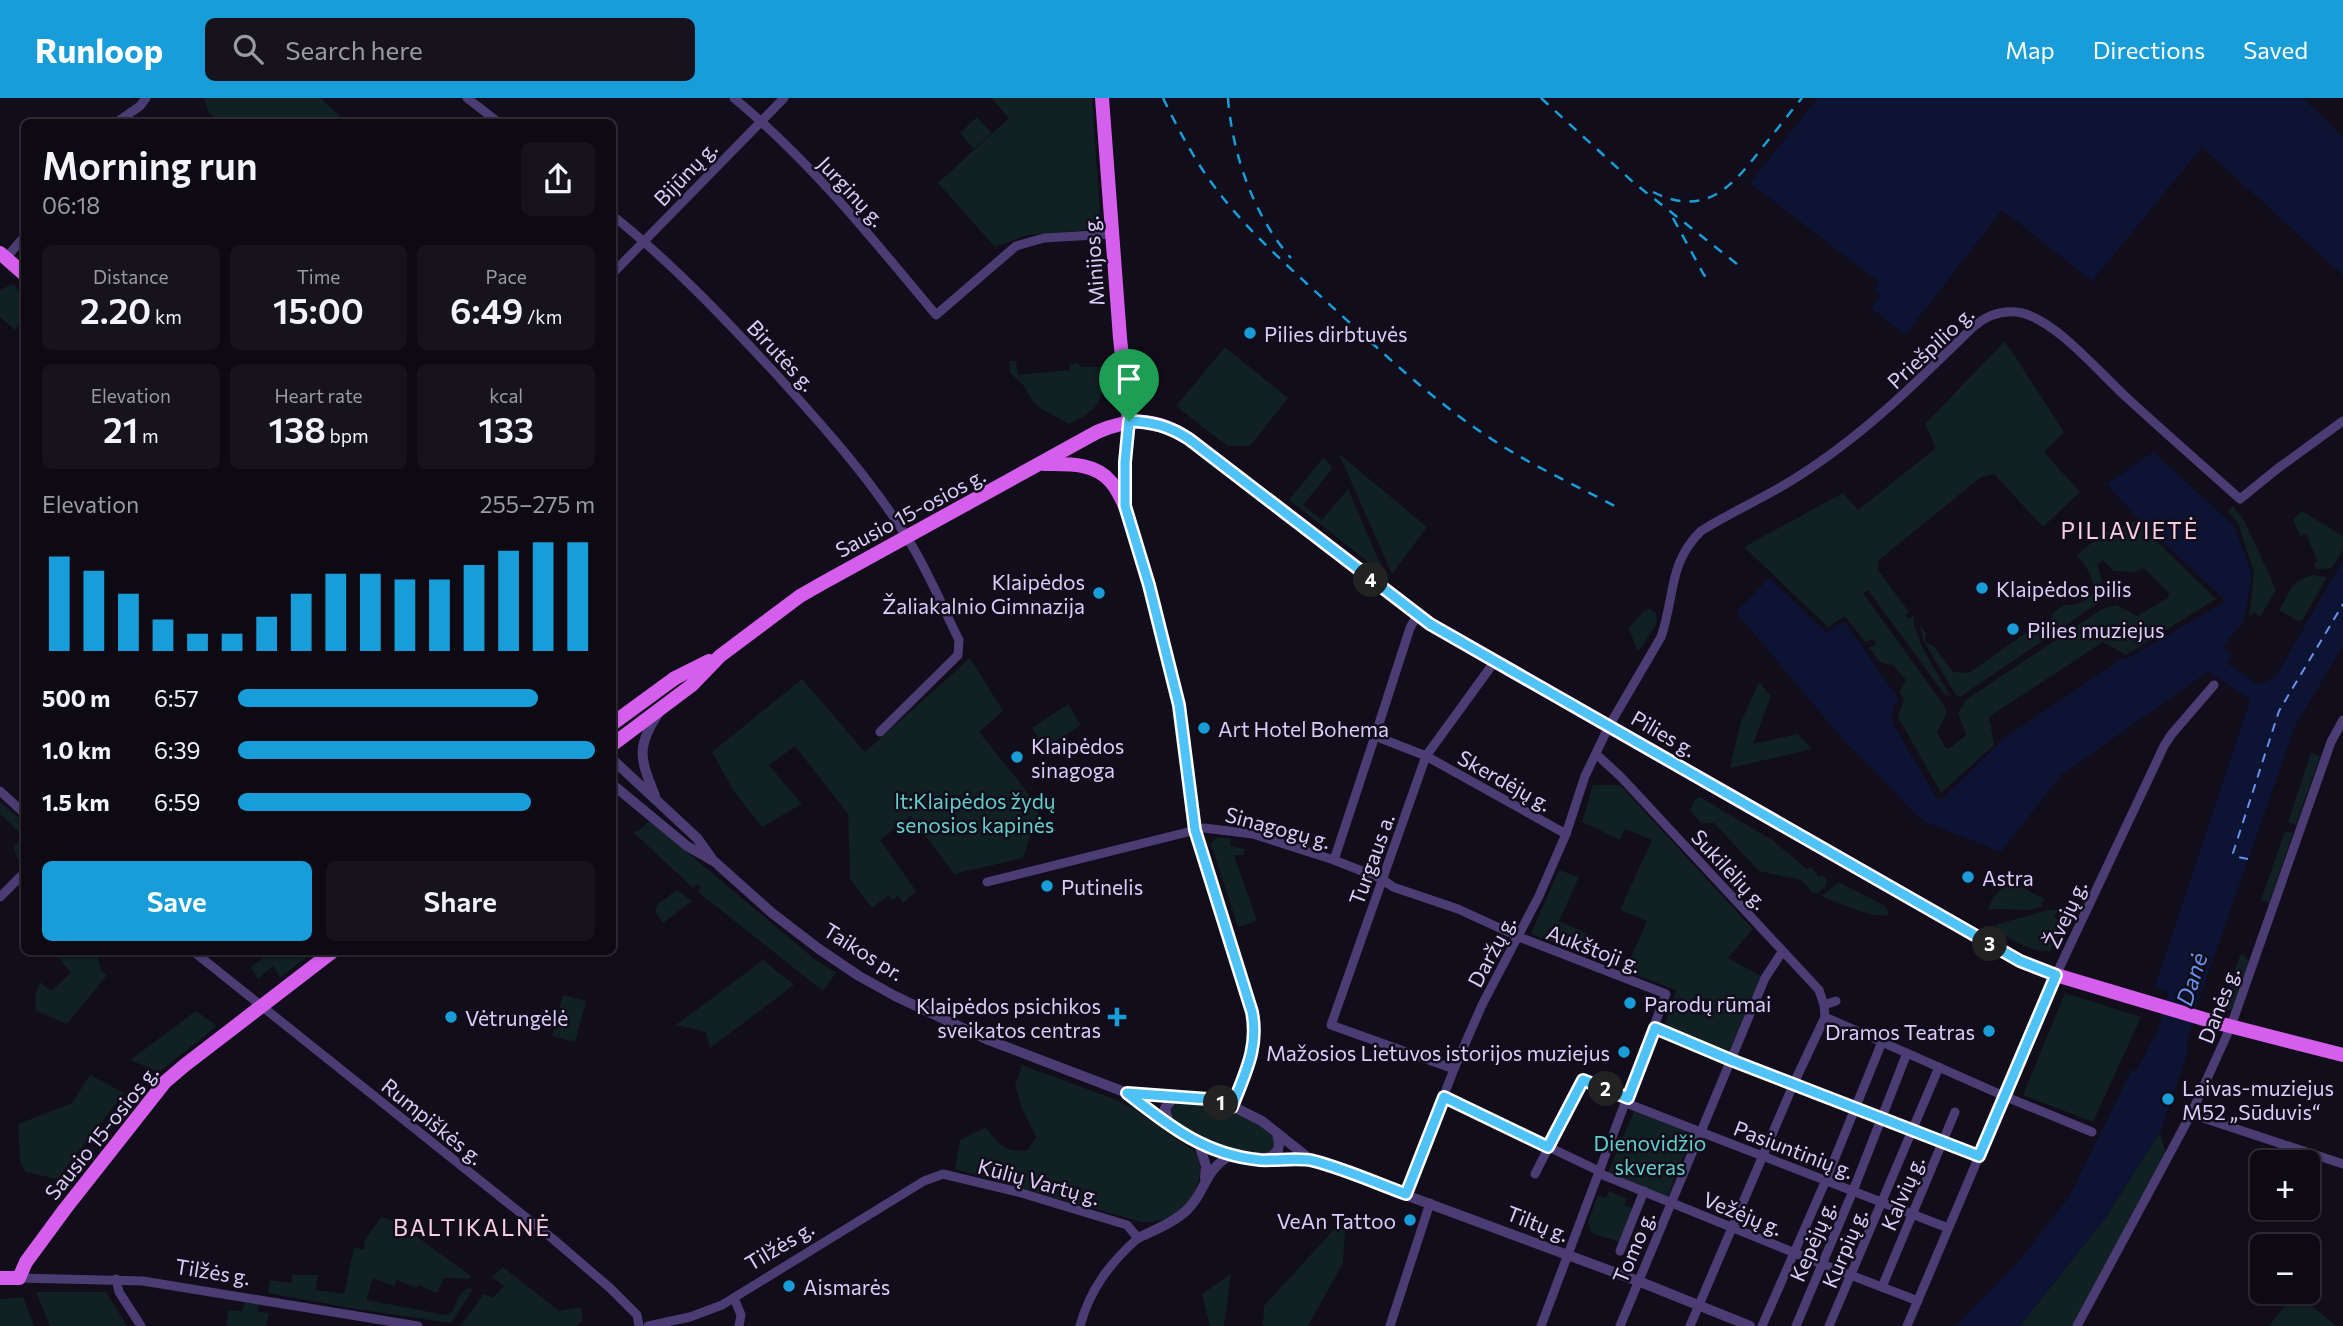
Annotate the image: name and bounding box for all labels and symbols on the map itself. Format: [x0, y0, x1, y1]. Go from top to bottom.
street label: Bijūnų g. [648, 135, 722, 211]
street label: Jurginų g. [813, 151, 891, 231]
street label: Minijos g. [1077, 215, 1109, 307]
street label: Priešpilio g. [1882, 301, 1978, 393]
street label: Birutės g. [743, 314, 821, 396]
place label: Pilies dirbtuvės [1264, 321, 1408, 346]
marker: Pilies dirbtuvės [1242, 325, 1258, 341]
pin [1099, 349, 1159, 421]
street label: Sausio 15-osios g. [831, 462, 989, 562]
district label: PILIAVIETĖ [2061, 516, 2199, 544]
pin: 4 [1354, 562, 1388, 598]
place label: Klaipėdos Žaliakalnio Gimnazija [882, 569, 1085, 618]
place label: Klaipėdos pilis [1996, 576, 2131, 601]
marker: Klaipėdos pilis [1974, 580, 1990, 596]
marker: Klaipėdos Žaliakalnio Gimnazija [1091, 585, 1107, 601]
place label: Pilies muziejus [2027, 617, 2165, 642]
marker: Pilies muziejus [2005, 621, 2021, 637]
street label: Pilies g. [1627, 705, 1701, 761]
place label: Art Hotel Bohema [1218, 716, 1389, 741]
marker: Art Hotel Bohema [1196, 720, 1212, 736]
place label: Klaipėdos sinagoga [1031, 733, 1124, 782]
street label: Skerdėjų g. [1454, 744, 1556, 816]
marker: Klaipėdos sinagoga [1009, 749, 1025, 765]
park label: lt:Klaipėdos žydų senosios kapinės [894, 788, 1056, 837]
street label: Sinagogų g. [1223, 801, 1333, 853]
street label: Turgaus a. [1343, 810, 1399, 908]
street label: Sukilėlių g. [1687, 824, 1773, 914]
place label: Astra [1982, 865, 2034, 890]
marker: Astra [1960, 869, 1976, 885]
place label: Putinelis [1061, 874, 1143, 899]
street label: Žvejų g. [2038, 876, 2092, 952]
marker: Putinelis [1039, 878, 1055, 894]
street label: Daržų g. [1462, 911, 1520, 991]
street label: Taikos pr. [819, 917, 909, 985]
street label: Aukštoji g. [1543, 919, 1645, 977]
pin: 3 [1972, 926, 2008, 962]
water label: Danė [2169, 949, 2213, 1009]
street label: Danės g. [2192, 963, 2244, 1047]
place label: Parodų rūmai [1644, 991, 1771, 1016]
place label: Klaipėdos psichikos sveikatos centras [916, 993, 1101, 1042]
marker: Parodų rūmai [1622, 995, 1638, 1011]
place label: Vėtrungėlė [465, 1005, 568, 1030]
marker: Klaipėdos psichikos sveikatos centras [1107, 1007, 1127, 1027]
marker: Vėtrungėlė [443, 1009, 459, 1025]
place label: Dramos Teatras [1825, 1019, 1975, 1044]
marker: Dramos Teatras [1981, 1023, 1997, 1039]
place label: Mažosios Lietuvos istorijos muziejus [1266, 1040, 1610, 1065]
marker: Mažosios Lietuvos istorijos muziejus [1616, 1044, 1632, 1060]
street label: Sausio 15-osios g. [39, 1060, 163, 1204]
street label: Rumpiškės g. [377, 1072, 489, 1170]
pin: 2 [1588, 1072, 1624, 1107]
place label: Laivas-muziejus M52 „Sūduvis“ [2182, 1075, 2334, 1124]
pin: 1 [1204, 1086, 1238, 1121]
marker: Laivas-muziejus M52 „Sūduvis“ [2160, 1091, 2176, 1107]
street label: Pasiuntinių g. [1731, 1115, 1857, 1183]
park label: Dienovidžio skveras [1594, 1130, 1706, 1179]
street label: Kalvių g. [1875, 1152, 1929, 1234]
street label: Kūlių Vartų g. [975, 1153, 1103, 1209]
street label: Vežėjų g. [1700, 1186, 1786, 1240]
street label: Kepėjų g. [1784, 1197, 1840, 1285]
street label: Tiltų g. [1503, 1200, 1573, 1246]
street label: Kurpių g. [1816, 1205, 1872, 1291]
street label: Tomo g. [1607, 1207, 1659, 1287]
place label: VeAn Tattoo [1277, 1208, 1396, 1233]
marker: VeAn Tattoo [1402, 1212, 1418, 1228]
district label: BALTIKALNĖ [393, 1213, 551, 1241]
street label: Tilžės g. [740, 1215, 818, 1275]
street label: Tilžės g. [174, 1253, 252, 1289]
place label: Aismarės [803, 1274, 890, 1299]
marker: Aismarės [781, 1278, 797, 1294]

